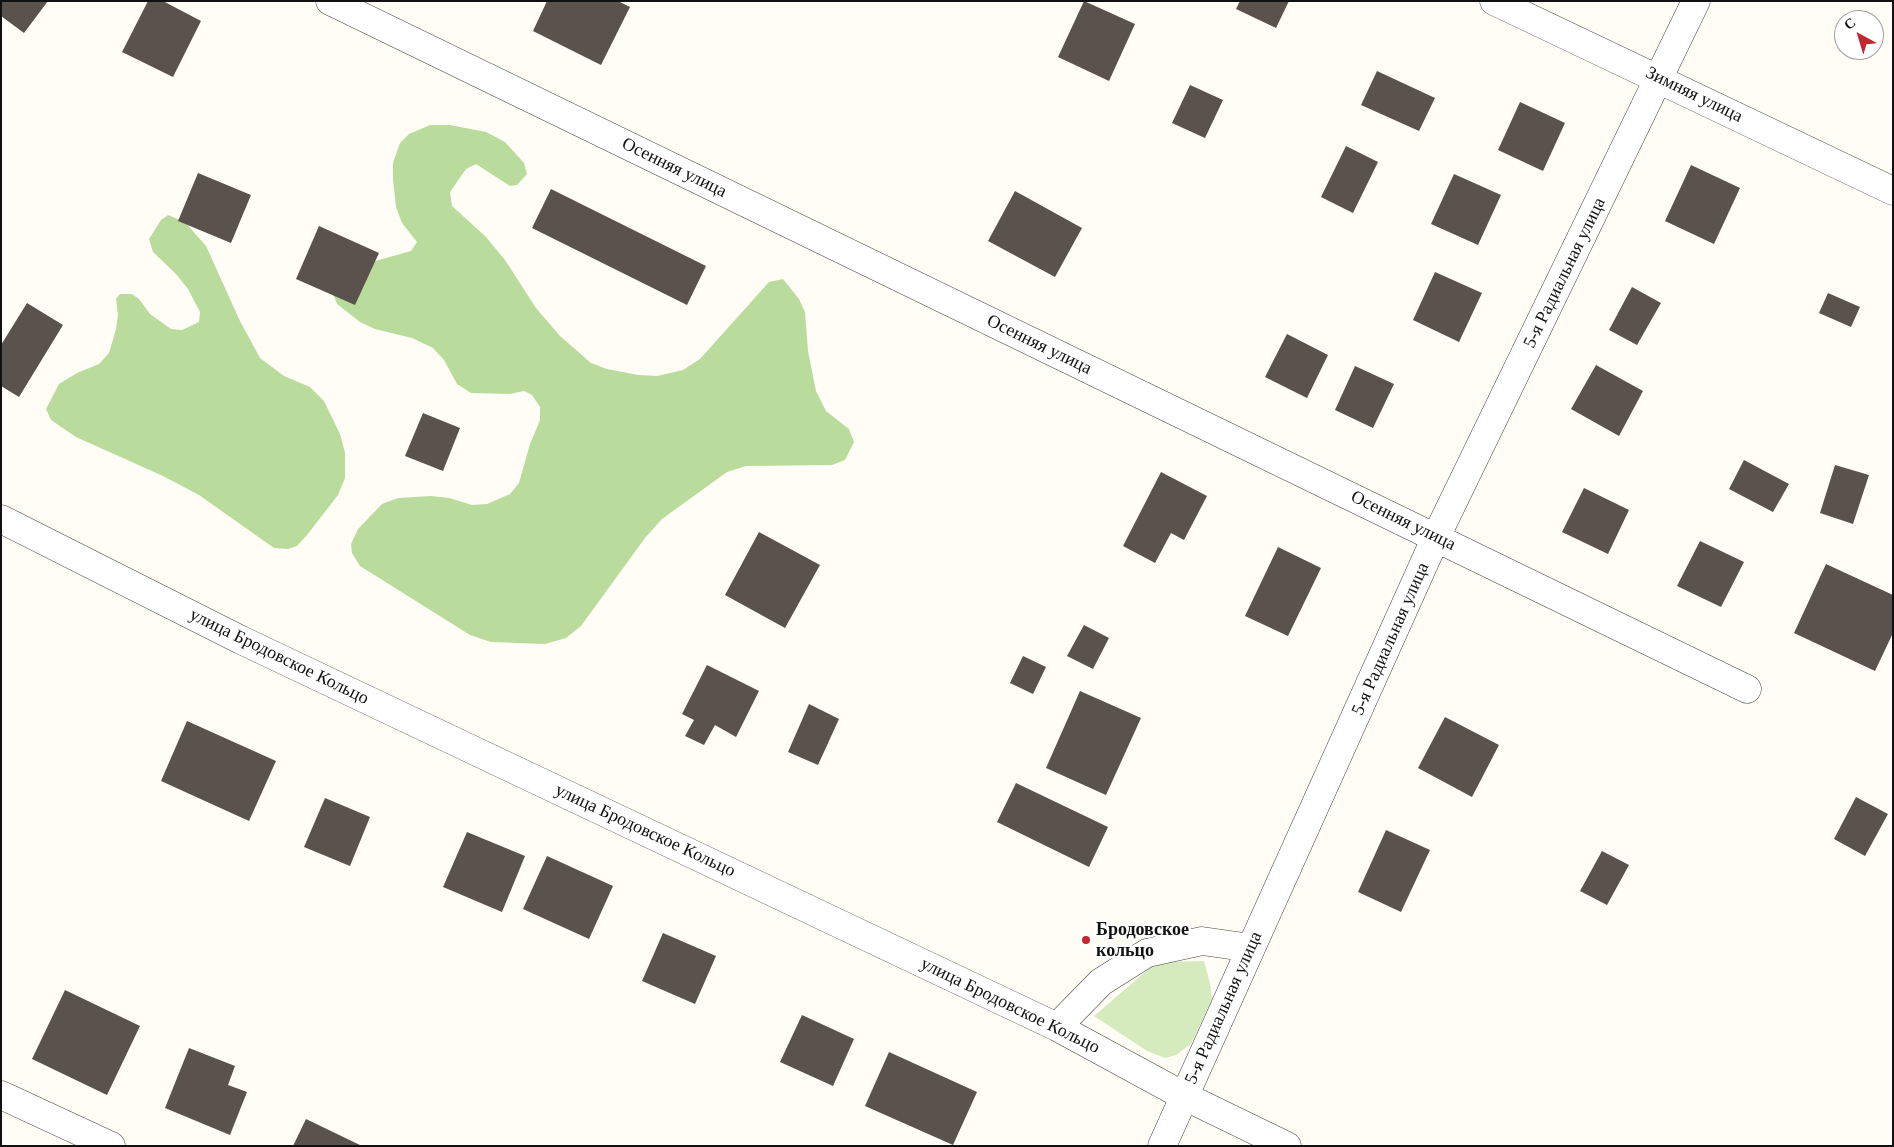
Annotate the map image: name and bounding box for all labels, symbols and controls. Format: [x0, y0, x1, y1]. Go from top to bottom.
north arrow [1834, 10, 1884, 60]
text: С [1841, 15, 1859, 33]
street label: Зимняя улица [1642, 62, 1746, 128]
street label: Осенняя улица [618, 133, 730, 203]
street label: 5-я Радиальная улица [1519, 194, 1611, 352]
street label: Осенняя улица [983, 310, 1095, 380]
street label: Осенняя улица [1347, 486, 1459, 556]
street label: 5-я Радиальная улица [1348, 559, 1434, 719]
street label: улица Бродовское Кольцо [186, 604, 372, 710]
street label: улица Бродовское Кольцо [551, 780, 739, 882]
place label: Бродовское кольцо [1096, 919, 1189, 962]
street label: 5-я Радиальная улица [1181, 928, 1267, 1088]
marker: Бродовское кольцо [1080, 934, 1092, 946]
street label: улица Бродовское Кольцо [917, 953, 1103, 1059]

